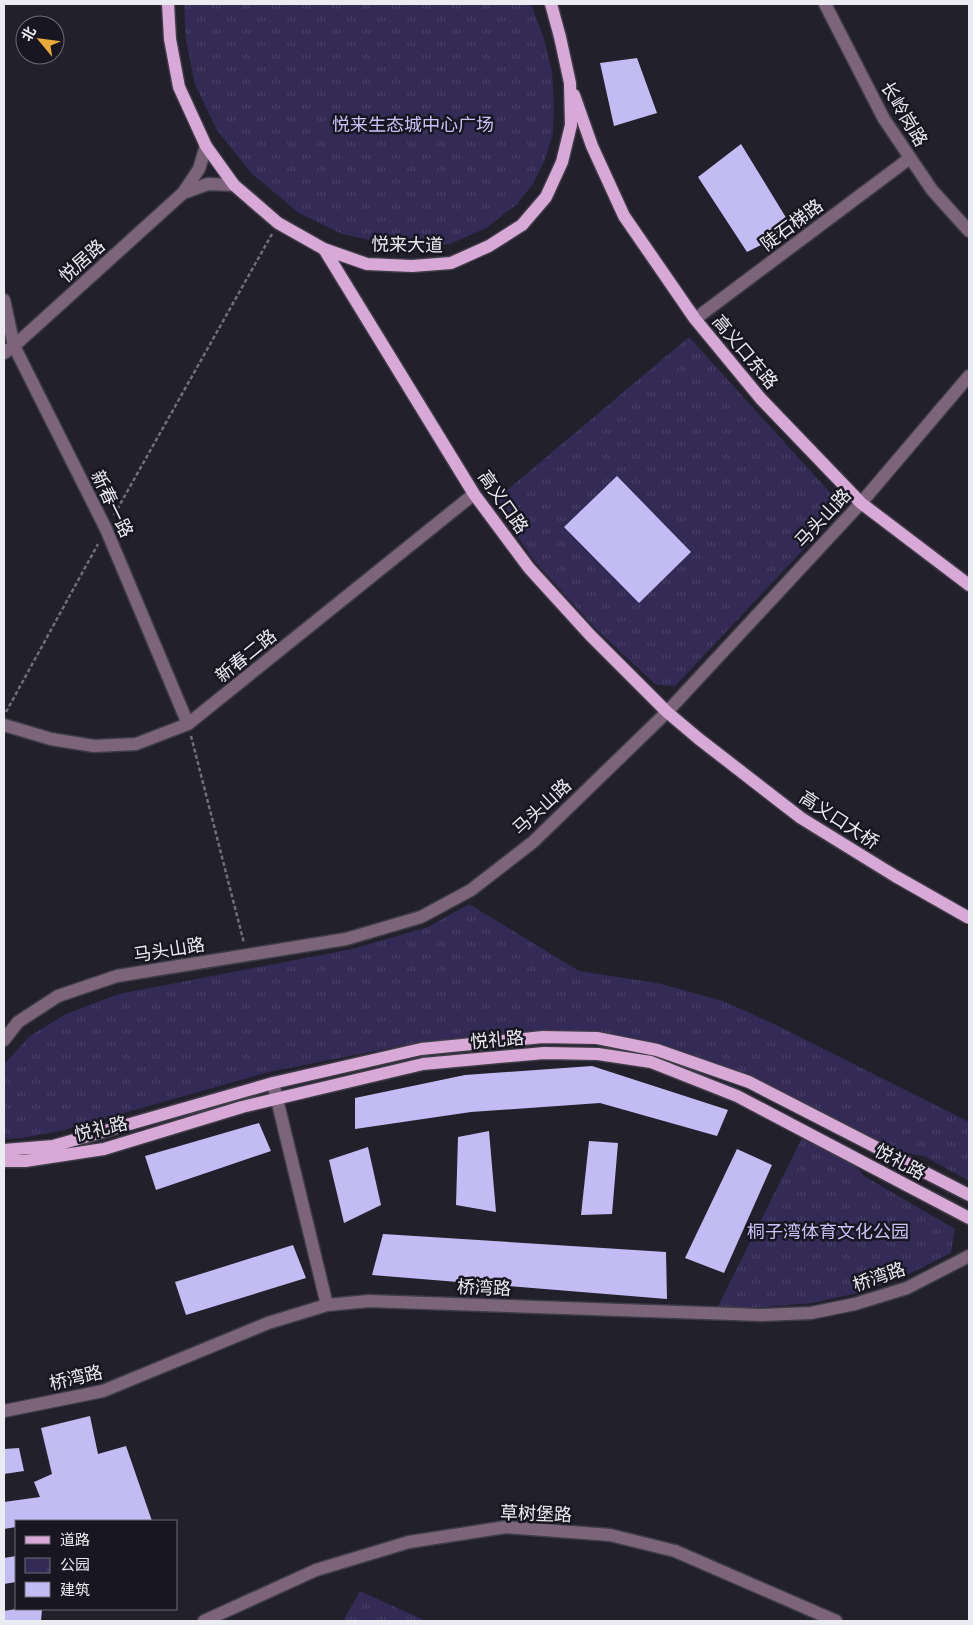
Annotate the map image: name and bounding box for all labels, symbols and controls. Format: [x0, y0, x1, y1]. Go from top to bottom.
north arrow [15, 15, 65, 65]
text: 北 [18, 24, 40, 44]
street label: 长岭岗路 [876, 77, 932, 151]
park label: 悦来生态城中心广场 [332, 114, 494, 136]
street label: 陡石梯路 [757, 195, 827, 255]
street label: 悦来大道 [371, 233, 443, 257]
street label: 悦居路 [55, 235, 109, 287]
street label: 高义口东路 [708, 310, 782, 394]
street label: 高义口路 [473, 466, 533, 538]
street label: 新春一路 [86, 467, 138, 541]
street label: 马头山路 [790, 484, 856, 552]
street label: 新春二路 [211, 625, 281, 687]
street label: 马头山路 [508, 774, 576, 840]
street label: 高义口大桥 [795, 786, 883, 854]
street label: 马头山路 [132, 934, 206, 966]
street label: 悦礼路 [469, 1027, 525, 1053]
street label: 悦礼路 [72, 1112, 130, 1146]
street label: 悦礼路 [871, 1140, 929, 1184]
park label: 桐子湾体育文化公园 [747, 1221, 909, 1243]
street label: 桥湾路 [850, 1258, 908, 1296]
street label: 桥湾路 [457, 1276, 511, 1300]
street label: 桥湾路 [47, 1361, 105, 1395]
street label: 草树堡路 [500, 1502, 572, 1526]
legend [15, 1520, 178, 1610]
text: 道路 [60, 1531, 90, 1549]
text: 公园 [60, 1556, 90, 1574]
text: 建筑 [60, 1581, 90, 1599]

